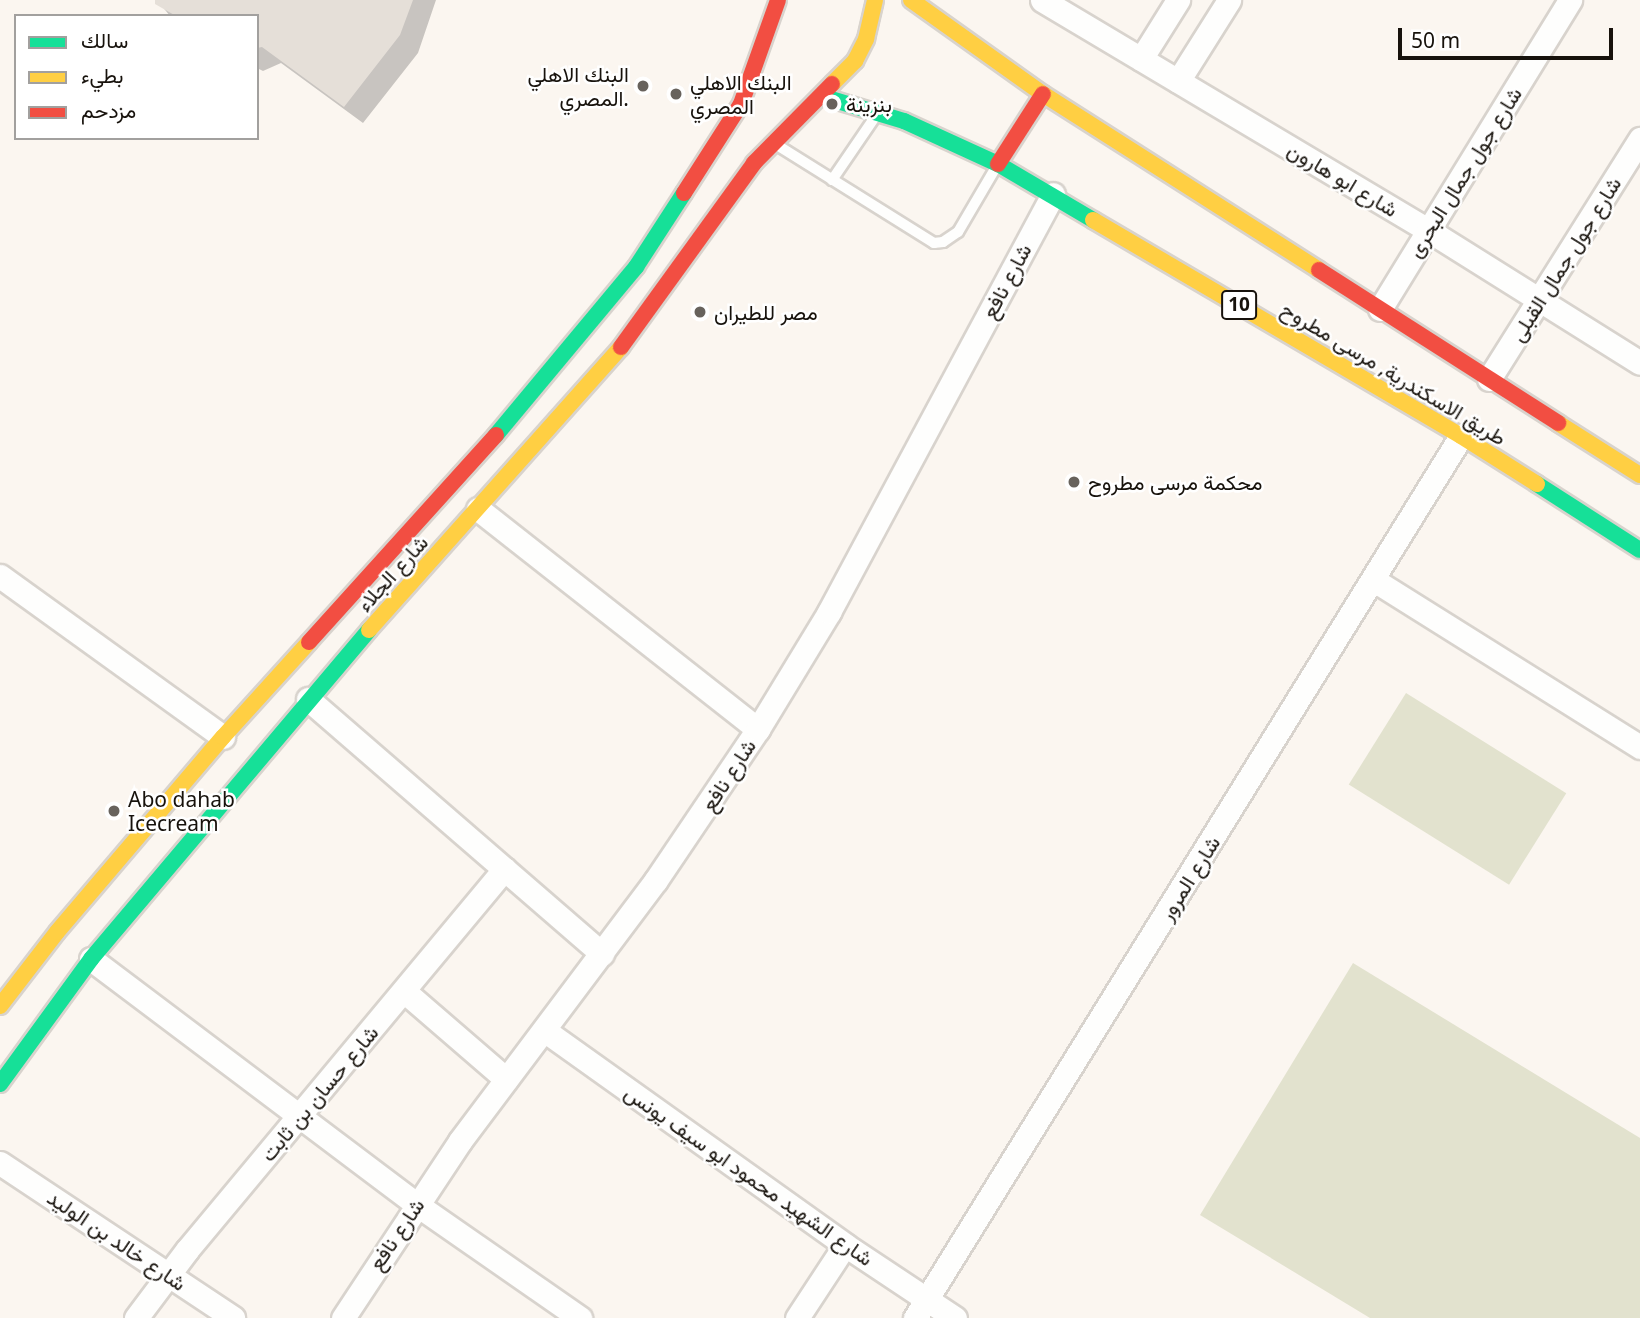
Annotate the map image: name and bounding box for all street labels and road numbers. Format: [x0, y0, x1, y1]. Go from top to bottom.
street label: شارع جول جمال البحرى [1401, 82, 1527, 262]
street label: شارع ابو هارون [1283, 136, 1403, 222]
street label: شارع جول جمال القبلى [1504, 172, 1626, 346]
street label: شارع نافع [976, 239, 1036, 323]
road number: 10 [1220, 290, 1258, 320]
street label: طريق الاسكندرية, مرسى مطروح [1277, 296, 1511, 450]
street label: شارع الجلاء [351, 530, 433, 616]
street label: شارع نافع [695, 734, 761, 816]
street label: شارع المرور [1153, 831, 1225, 925]
street label: شارع حسان بن ثابت [255, 1020, 383, 1166]
street label: شارع الشهيد محمود ابو سيف يونس [620, 1079, 878, 1271]
street label: شارع خالد بن الوليد [43, 1184, 191, 1296]
street label: شارع نافع [363, 1193, 429, 1275]

